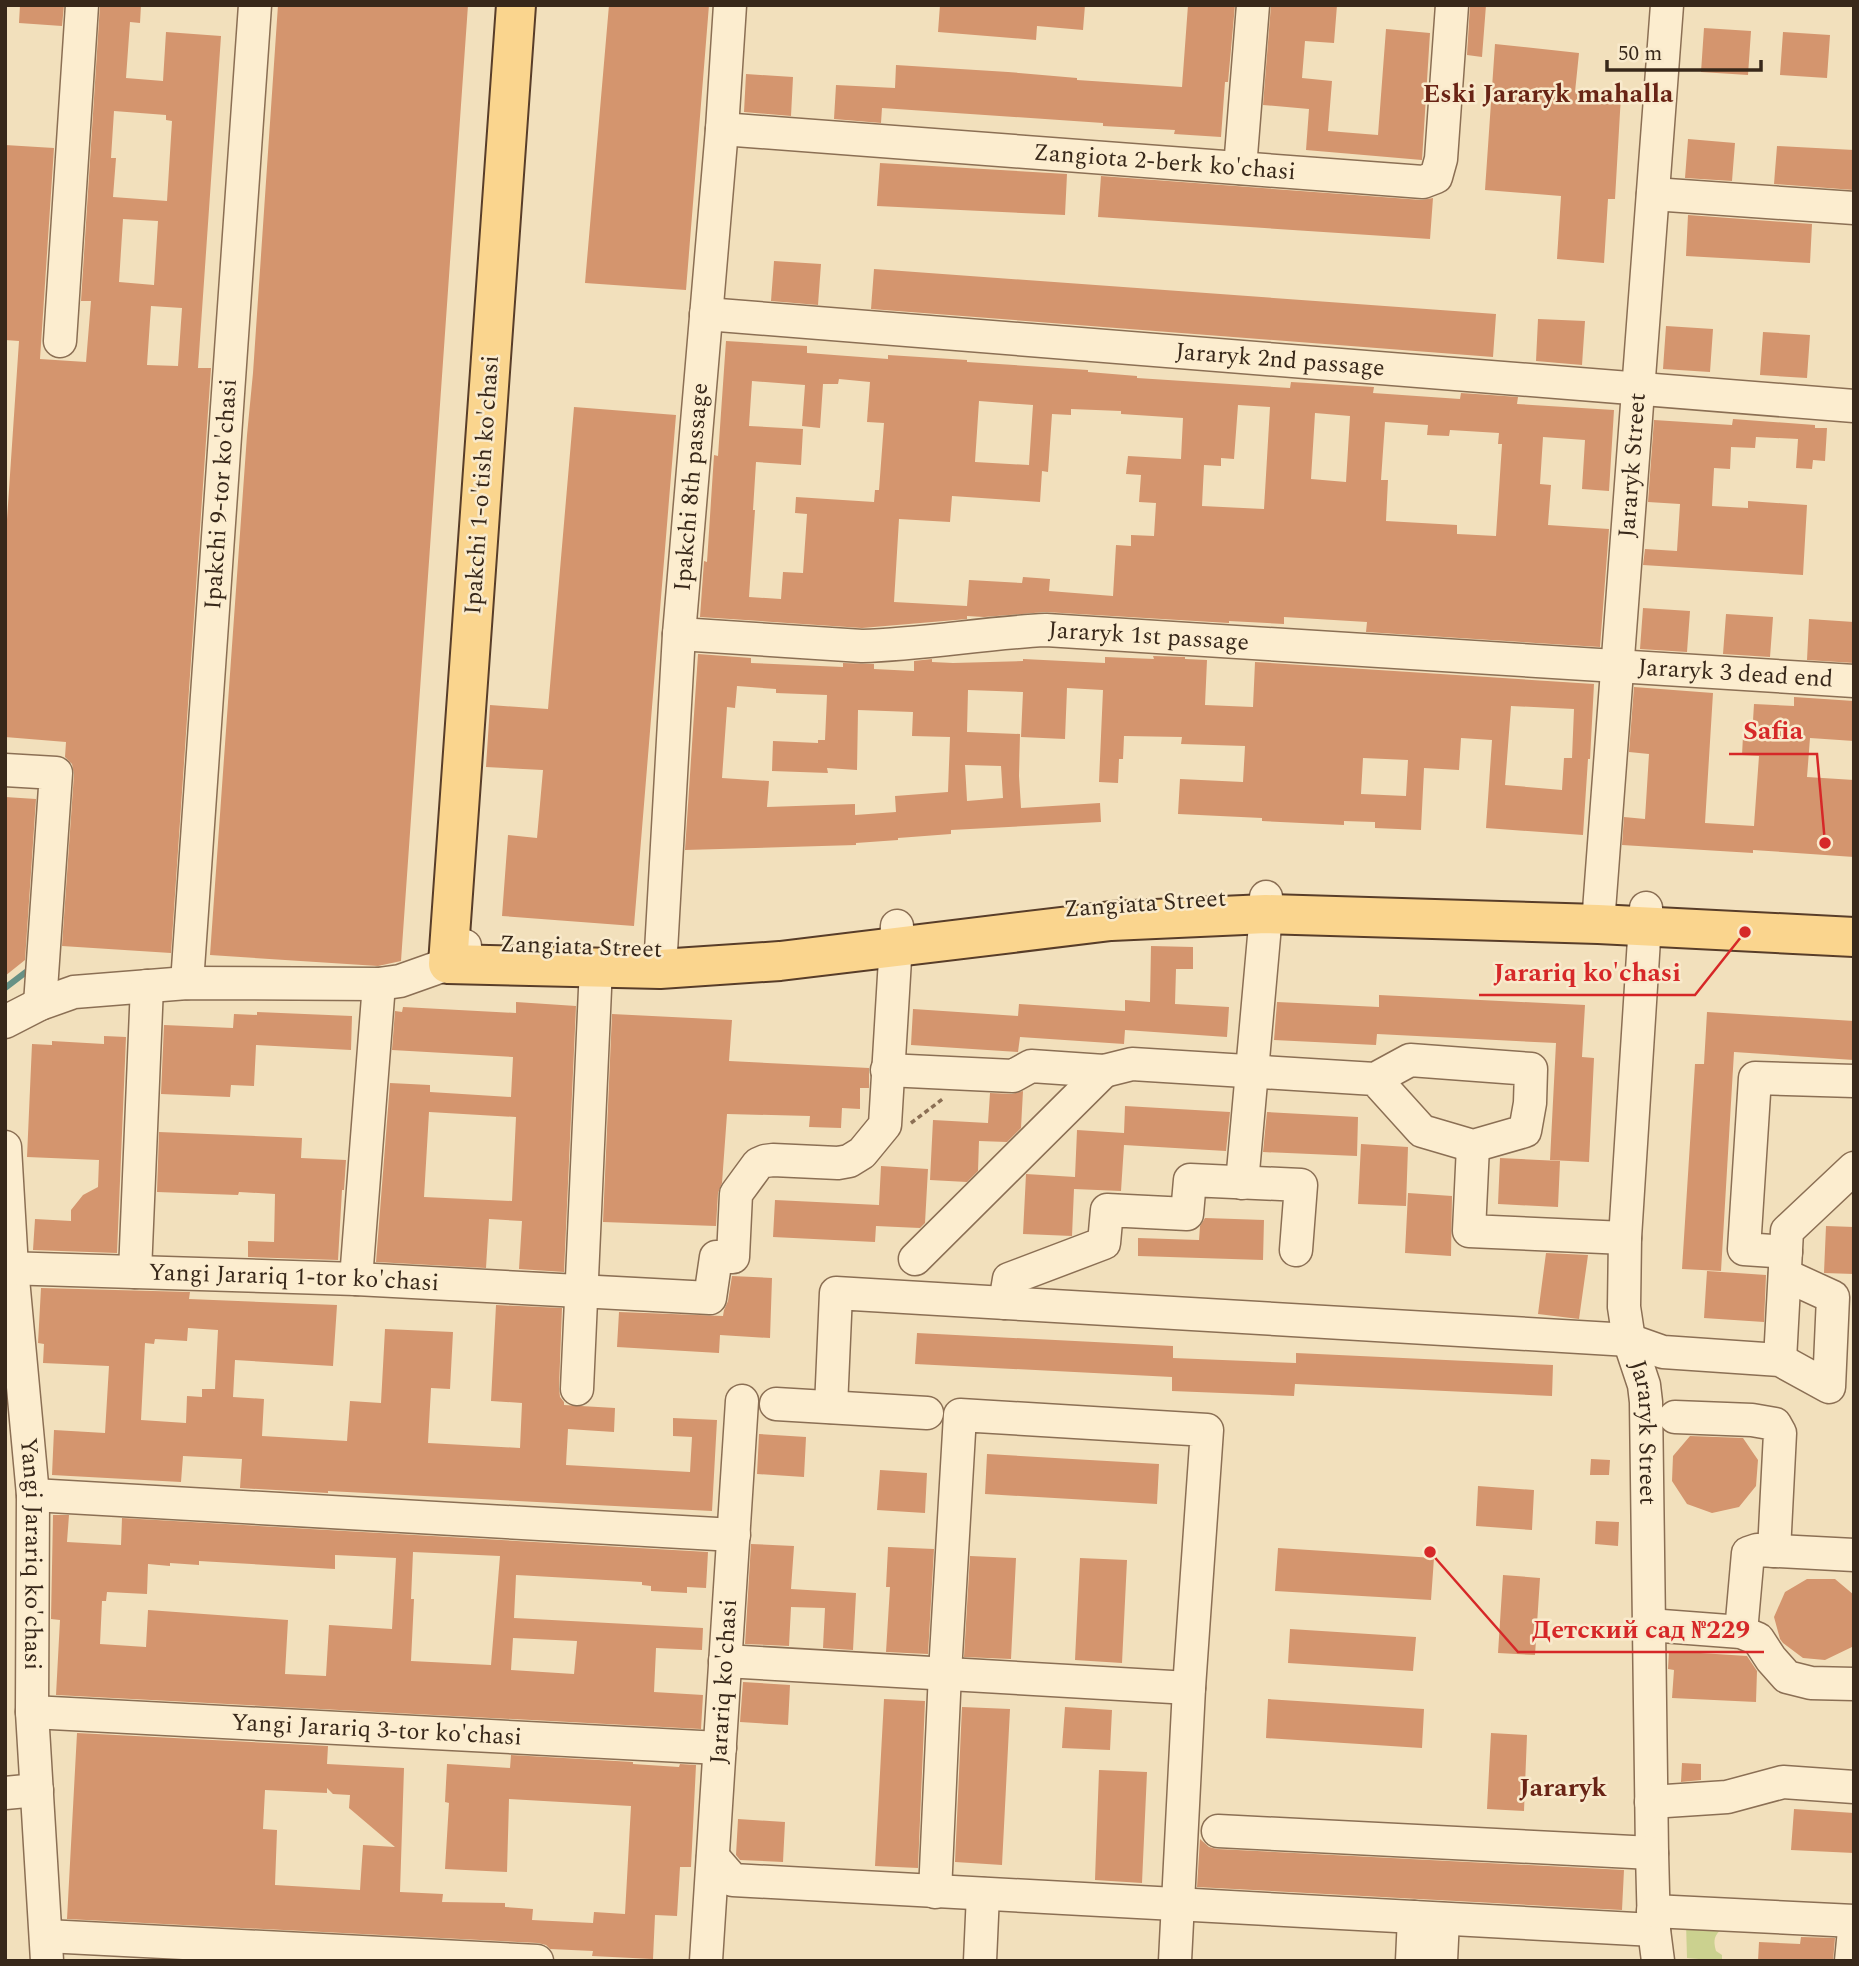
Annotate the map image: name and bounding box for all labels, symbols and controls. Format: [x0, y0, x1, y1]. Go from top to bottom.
scale bar [1607, 28, 1761, 72]
text: 50 m [1618, 38, 1662, 70]
district label: Eski Jararyk mahalla [1423, 74, 1674, 114]
street label: Zangiota 2-berk ko'chasi [1032, 135, 1297, 190]
street label: Jararyk 2nd passage [1174, 334, 1386, 386]
street label: Ipakchi 1-o'tish ko'chasi [455, 354, 509, 616]
street label: Ipakchi 9-tor ko'chasi [195, 377, 247, 611]
street label: Ipakchi 8th passage [665, 381, 718, 593]
street label: Jararyk Street [1609, 391, 1656, 539]
street label: Jararyk 1st passage [1047, 612, 1250, 661]
street label: Jararyk 3 dead end [1637, 649, 1834, 698]
callout: Safia [1729, 707, 1817, 754]
text: Safia [1743, 711, 1804, 751]
street label: Zangiata Street [1063, 880, 1227, 928]
street label: Zangiata Street [499, 926, 663, 968]
callout: Jarariq ko'chasi [1479, 948, 1695, 995]
text: Jarariq ko'chasi [1493, 953, 1681, 993]
street label: Yangi Jarariq 1-tor ko'chasi [148, 1255, 440, 1301]
street label: Jararyk Street [1619, 1355, 1665, 1505]
street label: Yangi Jarariq ko'chasi [10, 1436, 51, 1670]
street label: Jarariq ko'chasi [701, 1598, 747, 1765]
callout: Детский сад №229 [1518, 1605, 1764, 1652]
text: Детский сад №229 [1532, 1610, 1750, 1650]
street label: Yangi Jarariq 3-tor ko'chasi [230, 1704, 523, 1756]
district label: Jararyk [1519, 1768, 1607, 1808]

